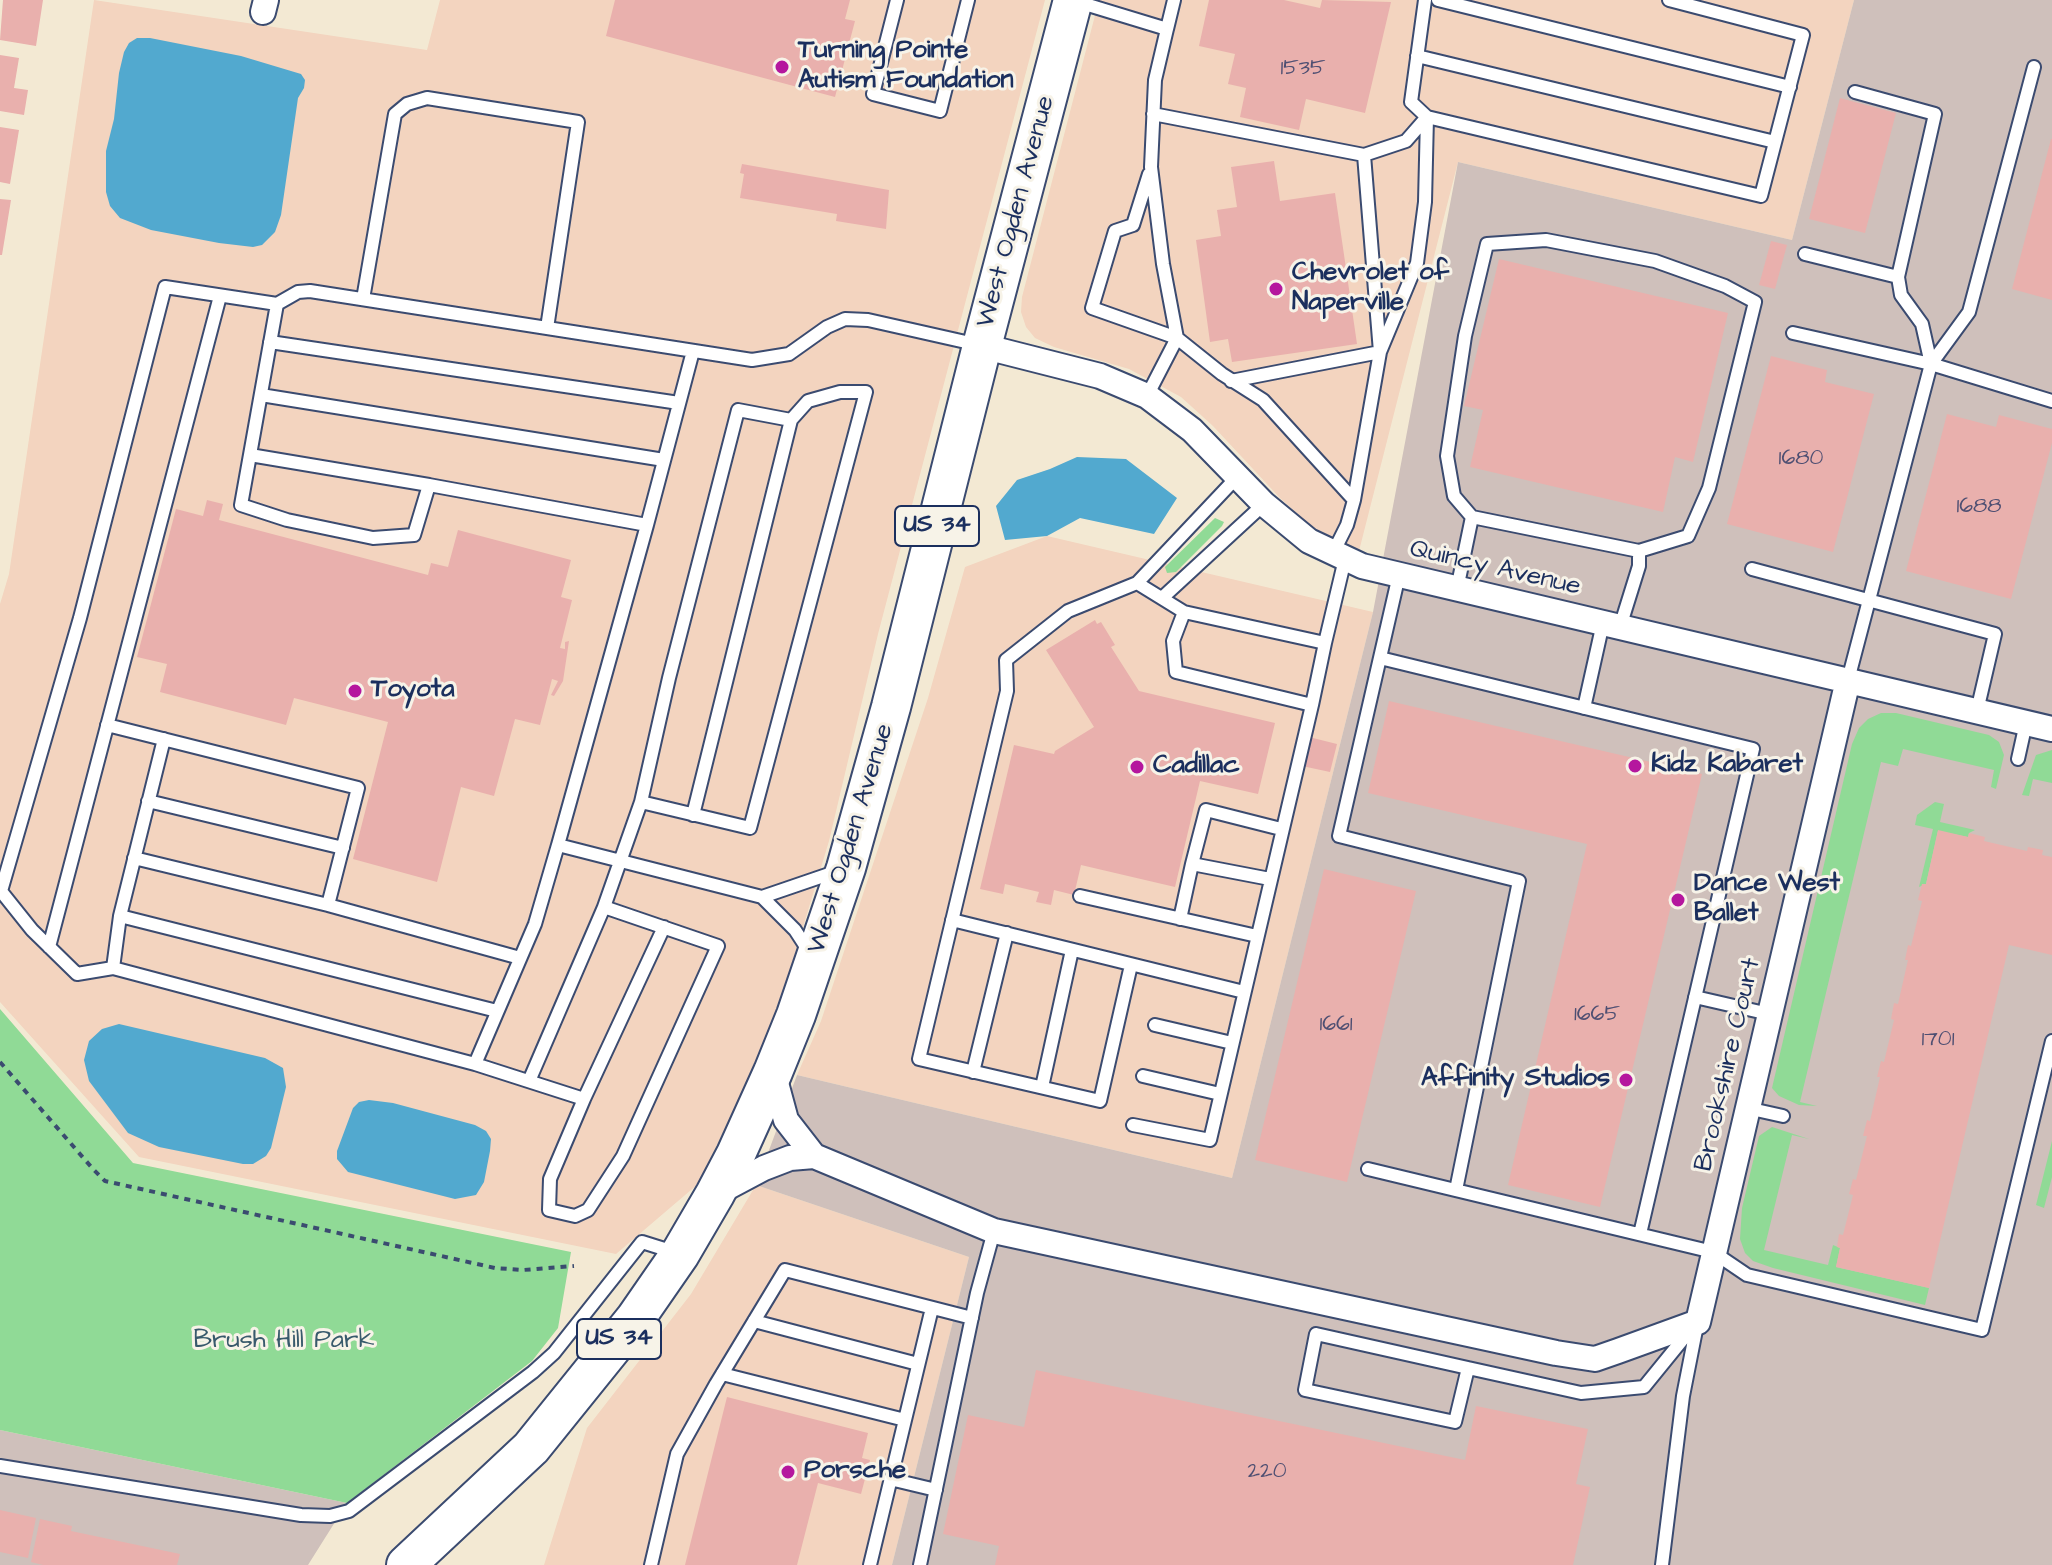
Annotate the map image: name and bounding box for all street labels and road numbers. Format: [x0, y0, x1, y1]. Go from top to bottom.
street label: West Ogden Avenue [971, 93, 1063, 331]
road number: US 34 [895, 506, 979, 546]
street label: Quincy Avenue [1407, 534, 1583, 604]
street label: West Ogden Avenue [802, 720, 902, 958]
street label: Brookshire Court [1689, 955, 1769, 1175]
road number: US 34 [577, 1319, 661, 1359]

